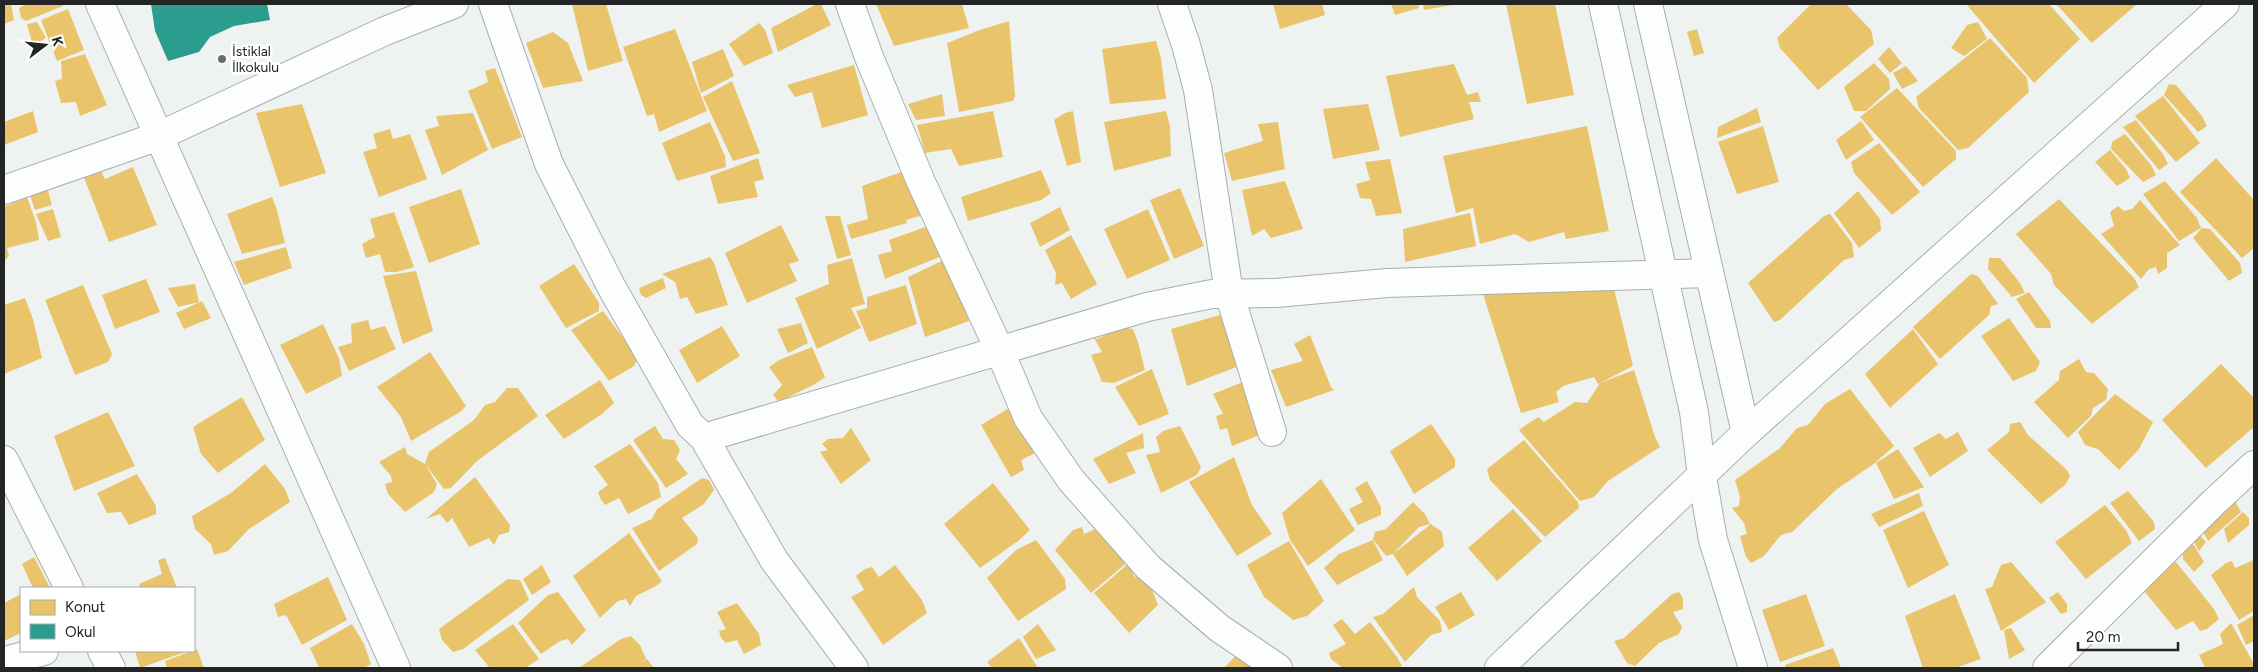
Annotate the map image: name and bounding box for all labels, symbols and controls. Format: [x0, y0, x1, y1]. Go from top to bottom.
north arrow [20, 20, 70, 70]
text: K [48, 35, 67, 49]
place label: İstiklal İlkokulu [232, 43, 279, 76]
marker: İstiklal İlkokulu [216, 53, 228, 65]
legend [20, 587, 195, 652]
text: Konut [65, 598, 105, 616]
scale bar [2078, 620, 2178, 652]
text: Okul [65, 623, 96, 641]
text: 20 m [2086, 628, 2120, 646]

